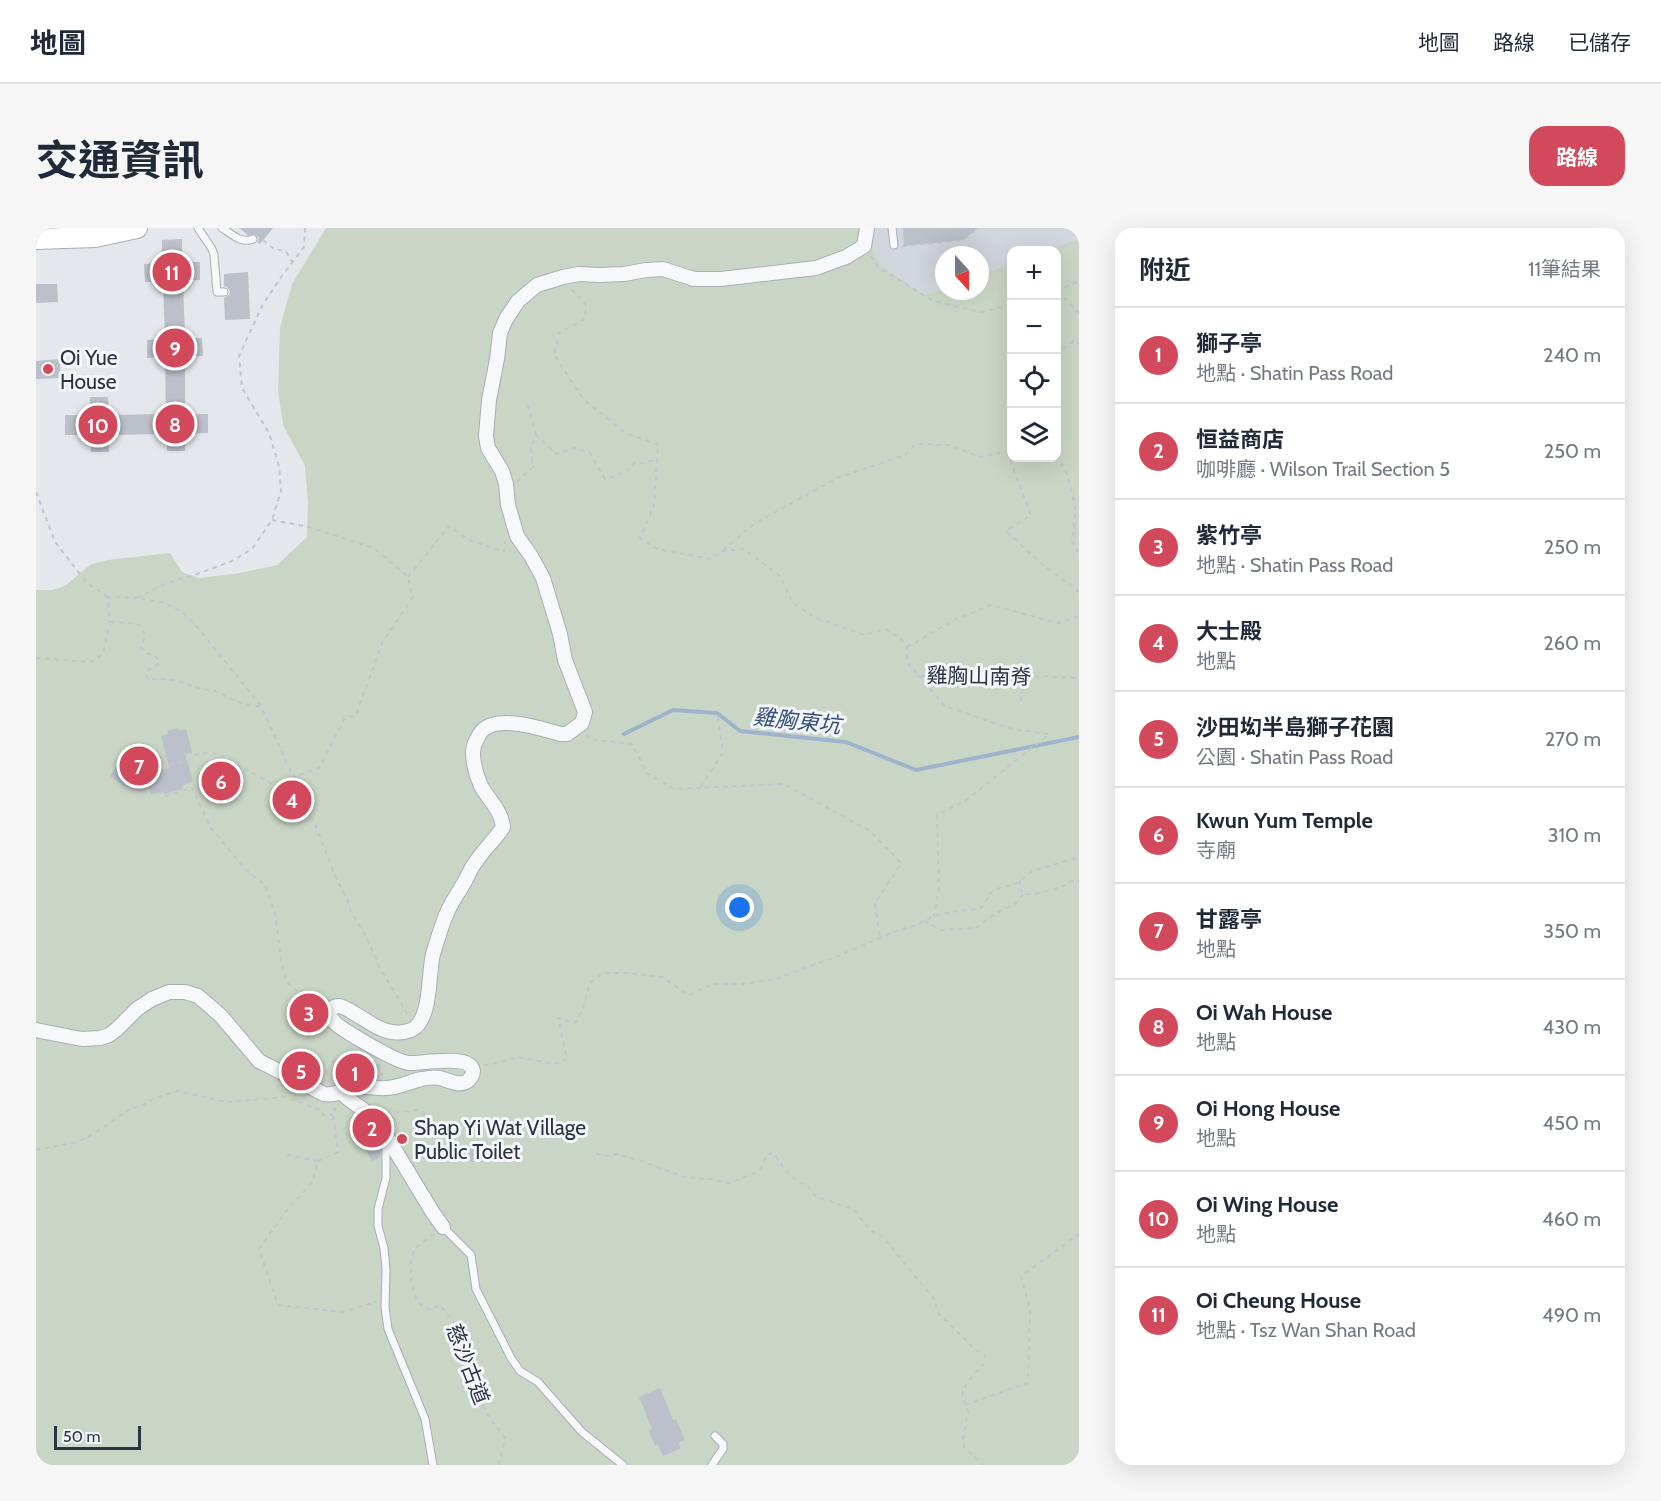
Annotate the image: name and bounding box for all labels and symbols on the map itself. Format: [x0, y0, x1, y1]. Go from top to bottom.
north arrow [935, 246, 989, 300]
pin: 11 [152, 250, 192, 294]
pin: 9 [156, 326, 194, 370]
place label: Oi Yue House [60, 345, 118, 394]
marker: Oi Yue House [41, 362, 55, 376]
pin: 10 [78, 402, 118, 448]
pin: 8 [156, 402, 194, 446]
street label: 雞胸山南脊 [926, 663, 1032, 689]
water label: 雞胸東坑 [752, 703, 845, 739]
pin: 7 [120, 744, 158, 788]
pin: 6 [202, 758, 240, 804]
pin: 4 [272, 778, 312, 822]
your location [725, 893, 754, 922]
pin: 3 [290, 990, 328, 1036]
pin: 5 [282, 1048, 320, 1094]
pin: 1 [336, 1050, 374, 1096]
pin: 2 [352, 1106, 392, 1150]
place label: Shap Yi Wat Village Public Toilet [414, 1115, 586, 1164]
marker: Shap Yi Wat Village Public Toilet [395, 1132, 409, 1146]
street label: 慈沙古道 [441, 1320, 495, 1408]
scale bar [54, 1423, 141, 1450]

